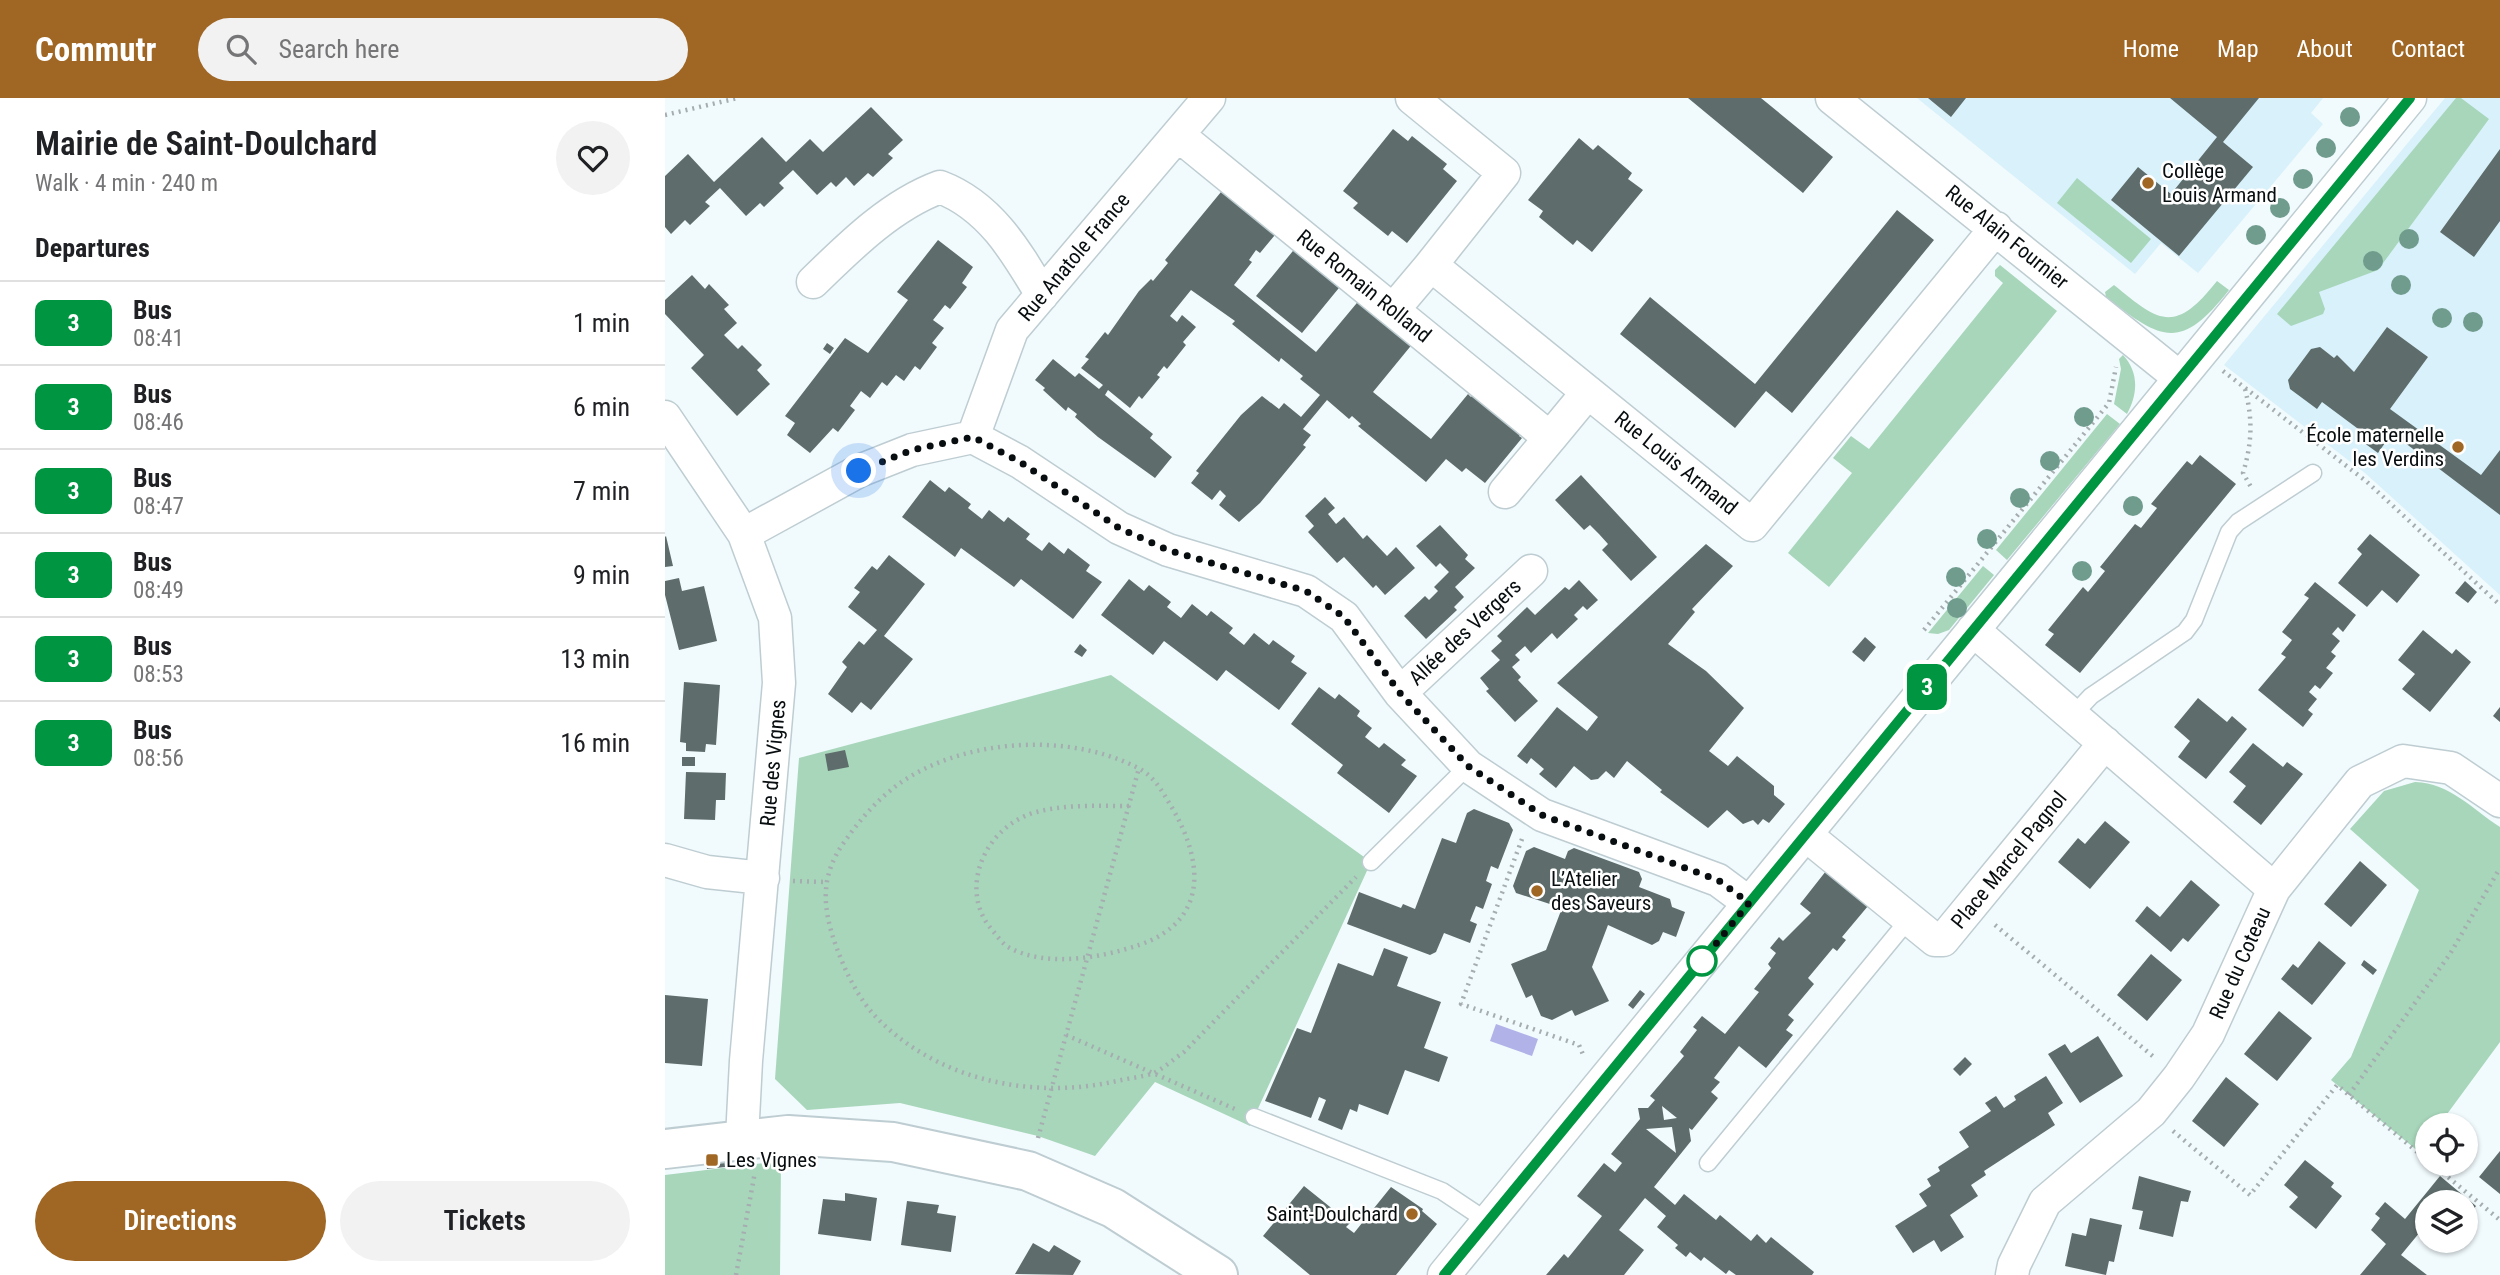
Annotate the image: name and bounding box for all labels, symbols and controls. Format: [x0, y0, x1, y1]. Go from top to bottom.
search box [198, 18, 688, 81]
text: Commutr [35, 30, 156, 69]
icon: search [222, 30, 260, 68]
text: Search here [278, 34, 399, 64]
text: Home [2123, 35, 2179, 63]
text: Map [2217, 35, 2259, 63]
text: About [2297, 35, 2353, 63]
text: Contact [2391, 35, 2465, 63]
button: heart [556, 121, 630, 195]
text: Mairie de Saint-Doulchard [35, 124, 377, 163]
place label: Collège Louis Armand [2162, 159, 2277, 207]
text: Walk · 4 min · 240 m [35, 170, 218, 197]
marker: Collège Louis Armand [2140, 175, 2156, 191]
street label: Rue Alain Fournier [1941, 180, 2073, 294]
street label: Rue Anatole France [1013, 188, 1135, 326]
street label: Rue Romain Rolland [1292, 225, 1436, 347]
text: Departures [35, 233, 150, 263]
text: Bus [133, 295, 172, 325]
text: 1 min [573, 308, 630, 338]
text: 3 [67, 309, 80, 337]
text: 08:41 [133, 325, 184, 352]
text: Bus [133, 379, 172, 409]
text: 6 min [573, 392, 630, 422]
text: 3 [67, 393, 80, 421]
street label: Rue Louis Armand [1610, 406, 1742, 520]
text: 08:46 [133, 409, 184, 436]
place label: École maternelle les Verdins [2306, 423, 2444, 471]
marker: École maternelle les Verdins [2450, 439, 2466, 455]
your location [841, 453, 876, 488]
text: Bus [133, 463, 172, 493]
text: 7 min [573, 476, 630, 506]
text: 3 [67, 477, 80, 505]
text: 08:47 [133, 493, 184, 520]
text: Bus [133, 547, 172, 577]
text: 9 min [573, 560, 630, 590]
text: 3 [67, 561, 80, 589]
street label: Allée des Vergers [1404, 574, 1526, 690]
text: 08:49 [133, 577, 184, 604]
text: Bus [133, 631, 172, 661]
text: 13 min [560, 644, 630, 674]
text: 3 [67, 645, 80, 673]
text: 08:53 [133, 661, 184, 688]
line badge: 3 [1904, 664, 1950, 710]
text: 3 [1921, 673, 1933, 701]
street label: Rue des Vignes [756, 699, 790, 827]
text: Bus [133, 715, 172, 745]
text: 16 min [560, 728, 630, 758]
text: 3 [67, 729, 80, 757]
text: 08:56 [133, 745, 184, 772]
street label: Place Marcel Pagnol [1946, 787, 2072, 933]
place label: L’Atelier des Saveurs [1551, 867, 1651, 915]
marker: L’Atelier des Saveurs [1529, 883, 1545, 899]
street label: Rue du Coteau [2205, 903, 2275, 1023]
unlabelled marker [1687, 946, 1717, 976]
map controls [2415, 1113, 2478, 1253]
button: locate [2415, 1113, 2478, 1176]
place label: Les Vignes [726, 1148, 817, 1172]
marker: Les Vignes [704, 1152, 720, 1168]
button: Directions [35, 1181, 326, 1261]
button: Tickets [340, 1181, 630, 1261]
button: layers [2415, 1190, 2478, 1253]
place label: Saint-Doulchard [1267, 1202, 1398, 1226]
marker: Saint-Doulchard [1404, 1206, 1420, 1222]

